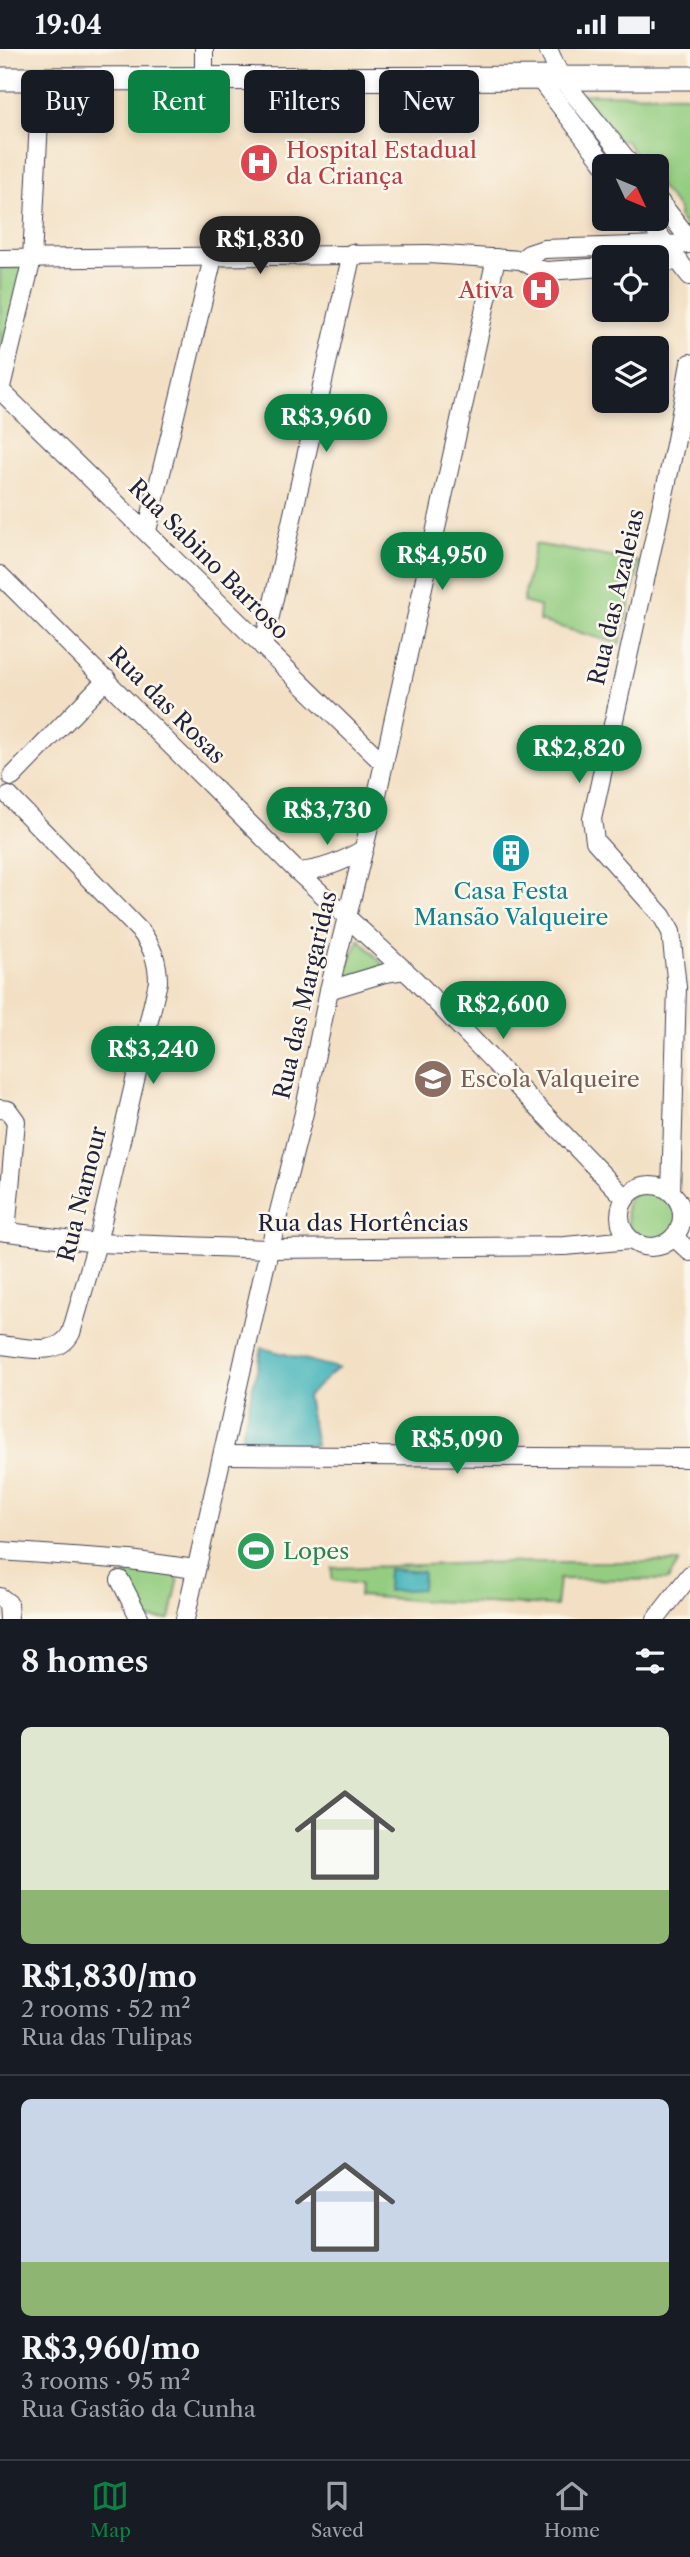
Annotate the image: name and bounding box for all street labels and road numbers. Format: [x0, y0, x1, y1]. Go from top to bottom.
street label: Rua Sabino Barroso [123, 473, 295, 645]
street label: Rua das Azaleias [582, 506, 650, 688]
street label: Rua das Rosas [103, 641, 231, 769]
street label: Rua das Margaridas [267, 888, 343, 1102]
street label: Rua Namour [52, 1123, 112, 1265]
street label: Rua das Hortências [258, 1209, 468, 1237]

